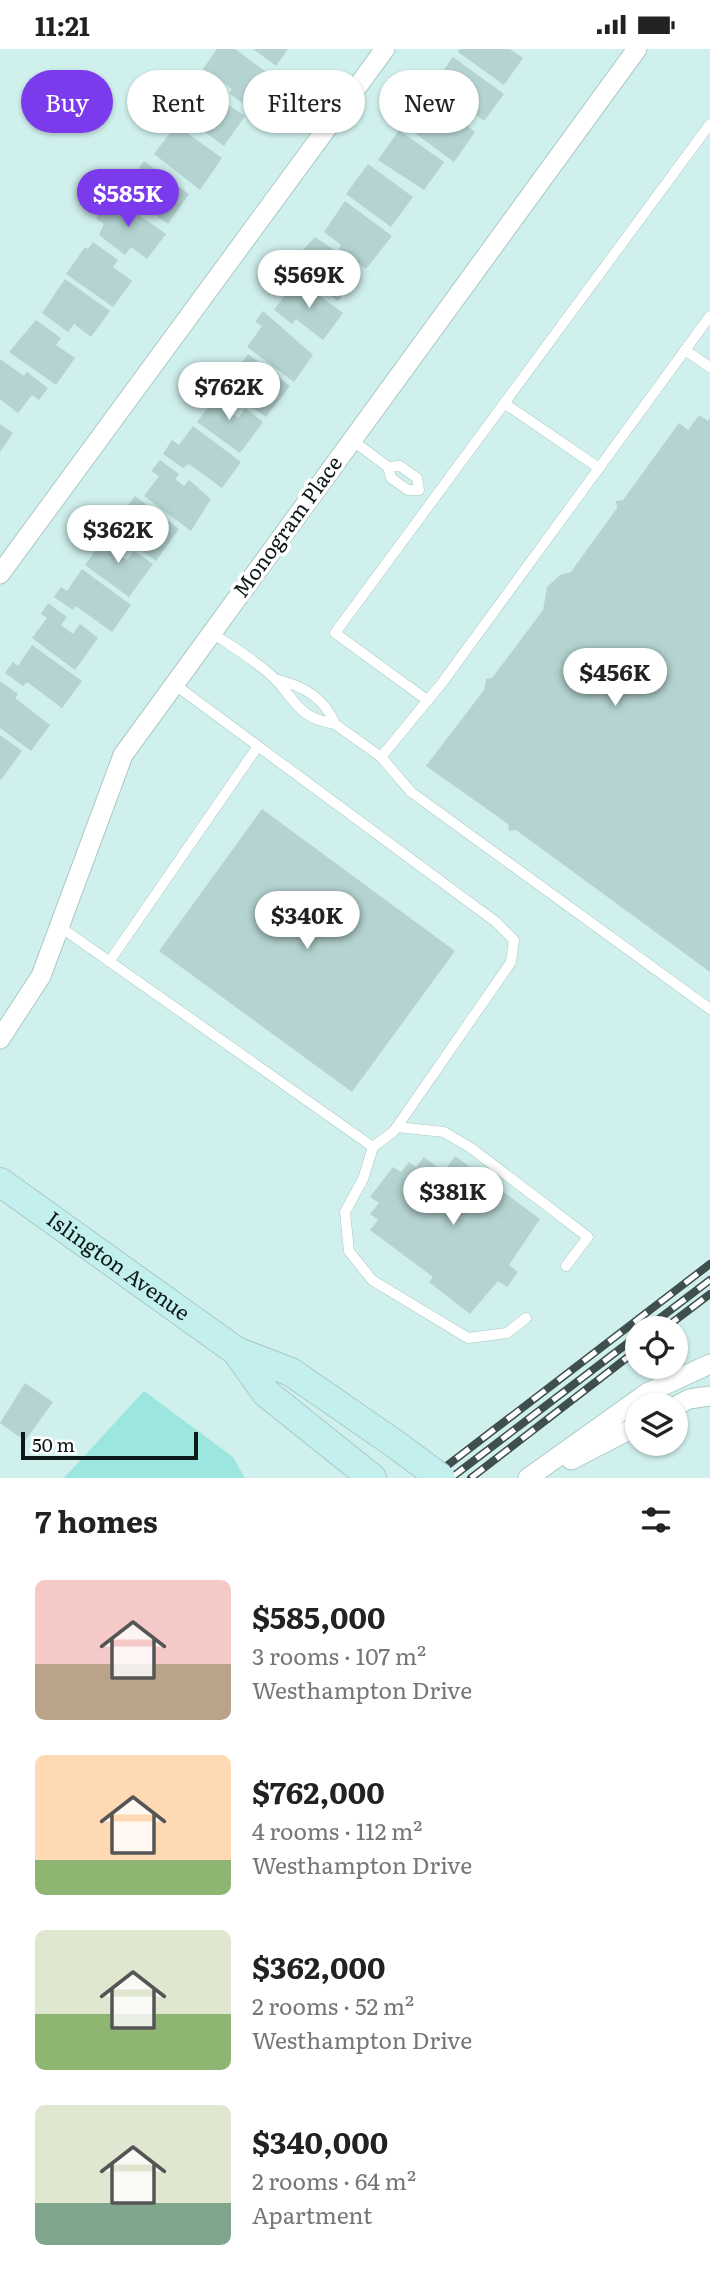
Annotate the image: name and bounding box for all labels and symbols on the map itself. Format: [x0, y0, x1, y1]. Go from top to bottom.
pin: $585K [79, 169, 177, 229]
pin: $569K [260, 251, 358, 310]
pin: $762K [180, 363, 278, 422]
street label: Monogram Place [224, 448, 348, 603]
pin: $362K [69, 505, 167, 565]
pin: $456K [566, 649, 664, 708]
pin: $340K [258, 891, 356, 951]
pin: $381K [404, 1167, 502, 1227]
street label: Islington Avenue [41, 1202, 198, 1327]
scale bar [21, 1429, 198, 1461]

